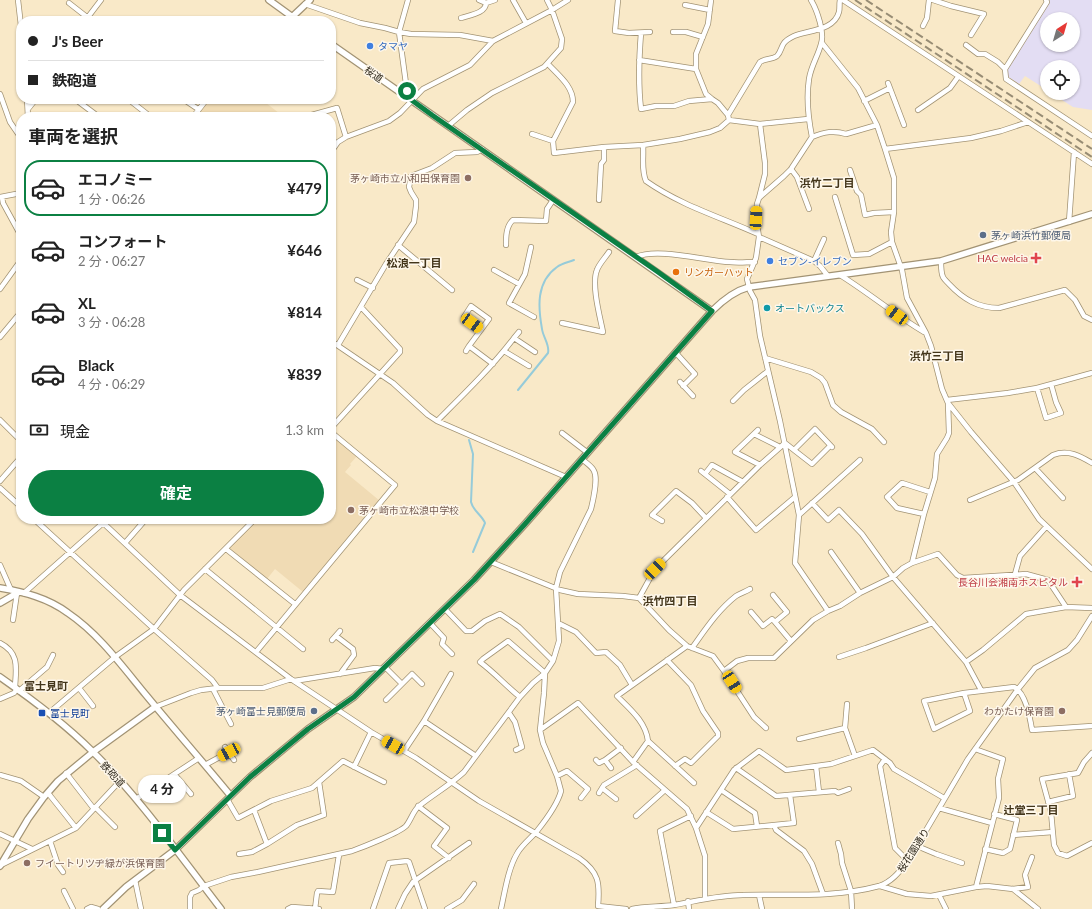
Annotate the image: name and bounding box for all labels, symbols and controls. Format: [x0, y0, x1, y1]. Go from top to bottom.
north arrow [1040, 12, 1080, 52]
map controls [1040, 12, 1080, 100]
text: J's Beer [52, 32, 103, 50]
place label: タマヤ [378, 40, 408, 52]
marker: タマヤ [365, 41, 375, 51]
button: locate [1040, 60, 1080, 100]
street label: 桜道 [362, 63, 386, 85]
text: 鉄砲道 [52, 71, 97, 89]
route start [398, 82, 416, 100]
text: 車両を選択 [28, 125, 118, 147]
icon: car [30, 170, 66, 206]
text: エコノミー [78, 170, 153, 188]
place label: 茅ヶ崎市立小和田保育園 [350, 172, 460, 184]
marker: 茅ヶ崎市立小和田保育園 [463, 173, 473, 183]
district label: 浜竹二丁目 [800, 176, 855, 189]
text: ¥479 [287, 179, 322, 197]
text: 1 分 · 06:26 [78, 191, 145, 207]
car [749, 206, 763, 230]
place label: 茅ヶ崎浜竹郵便局 [991, 229, 1071, 241]
marker: 茅ヶ崎浜竹郵便局 [978, 230, 988, 240]
icon: car [30, 232, 66, 268]
text: コンフォート [78, 232, 168, 250]
text: ¥646 [287, 241, 322, 259]
place label: HAC welcia [977, 252, 1028, 264]
text: 2 分 · 06:27 [78, 253, 145, 269]
marker: HAC welcia [1031, 253, 1041, 263]
place label: セブン-イレブン [778, 255, 852, 267]
district label: 松浪一丁目 [387, 256, 442, 269]
marker: セブン-イレブン [765, 256, 775, 266]
place label: リンガーハット [684, 266, 754, 278]
marker: リンガーハット [671, 267, 681, 277]
icon: car [30, 294, 66, 330]
text: XL [78, 294, 96, 312]
place label: オートバックス [775, 302, 845, 314]
text: ¥814 [287, 303, 322, 321]
marker: オートバックス [762, 303, 772, 313]
car [884, 303, 910, 327]
car [459, 311, 485, 335]
text: 3 分 · 06:28 [78, 314, 145, 330]
district label: 浜竹三丁目 [910, 349, 965, 362]
icon: car [30, 356, 66, 392]
text: Black [78, 356, 114, 374]
text: ¥839 [287, 365, 322, 383]
text: 4 分 · 06:29 [78, 376, 145, 392]
icon: cash [28, 419, 50, 441]
text: 現金 [60, 422, 90, 440]
text: 1.3 km [285, 422, 324, 438]
button: 確定 [28, 470, 324, 516]
place label: 茅ヶ崎市立松浪中学校 [359, 504, 459, 516]
marker: 茅ヶ崎市立松浪中学校 [346, 505, 356, 515]
car [642, 556, 668, 582]
place label: 長谷川会湘南ホスピタル [958, 576, 1068, 588]
marker: 長谷川会湘南ホスピタル [1071, 576, 1083, 588]
district label: 浜竹四丁目 [643, 594, 698, 607]
car [720, 669, 744, 695]
district label: 富士見町 [24, 679, 68, 692]
place label: 茅ヶ崎富士見郵便局 [216, 705, 306, 717]
place label: わかたけ保育園 [984, 705, 1054, 717]
marker: 茅ヶ崎富士見郵便局 [309, 706, 319, 716]
marker: わかたけ保育園 [1057, 706, 1067, 716]
place label: 富士見町 [50, 707, 90, 719]
marker: 富士見町 [37, 708, 47, 718]
car [380, 734, 406, 756]
car [216, 741, 242, 763]
street label: 鉄砲道 [98, 759, 128, 789]
callout: 4 分 [138, 775, 186, 803]
text: 4 分 [150, 781, 174, 797]
district label: 辻堂三丁目 [1004, 803, 1059, 816]
route end [153, 824, 171, 842]
street label: 桜花園通り [894, 826, 932, 874]
place label: フイートリツヂ緑が浜保育園 [35, 857, 165, 869]
marker: フイートリツヂ緑が浜保育園 [22, 858, 32, 868]

